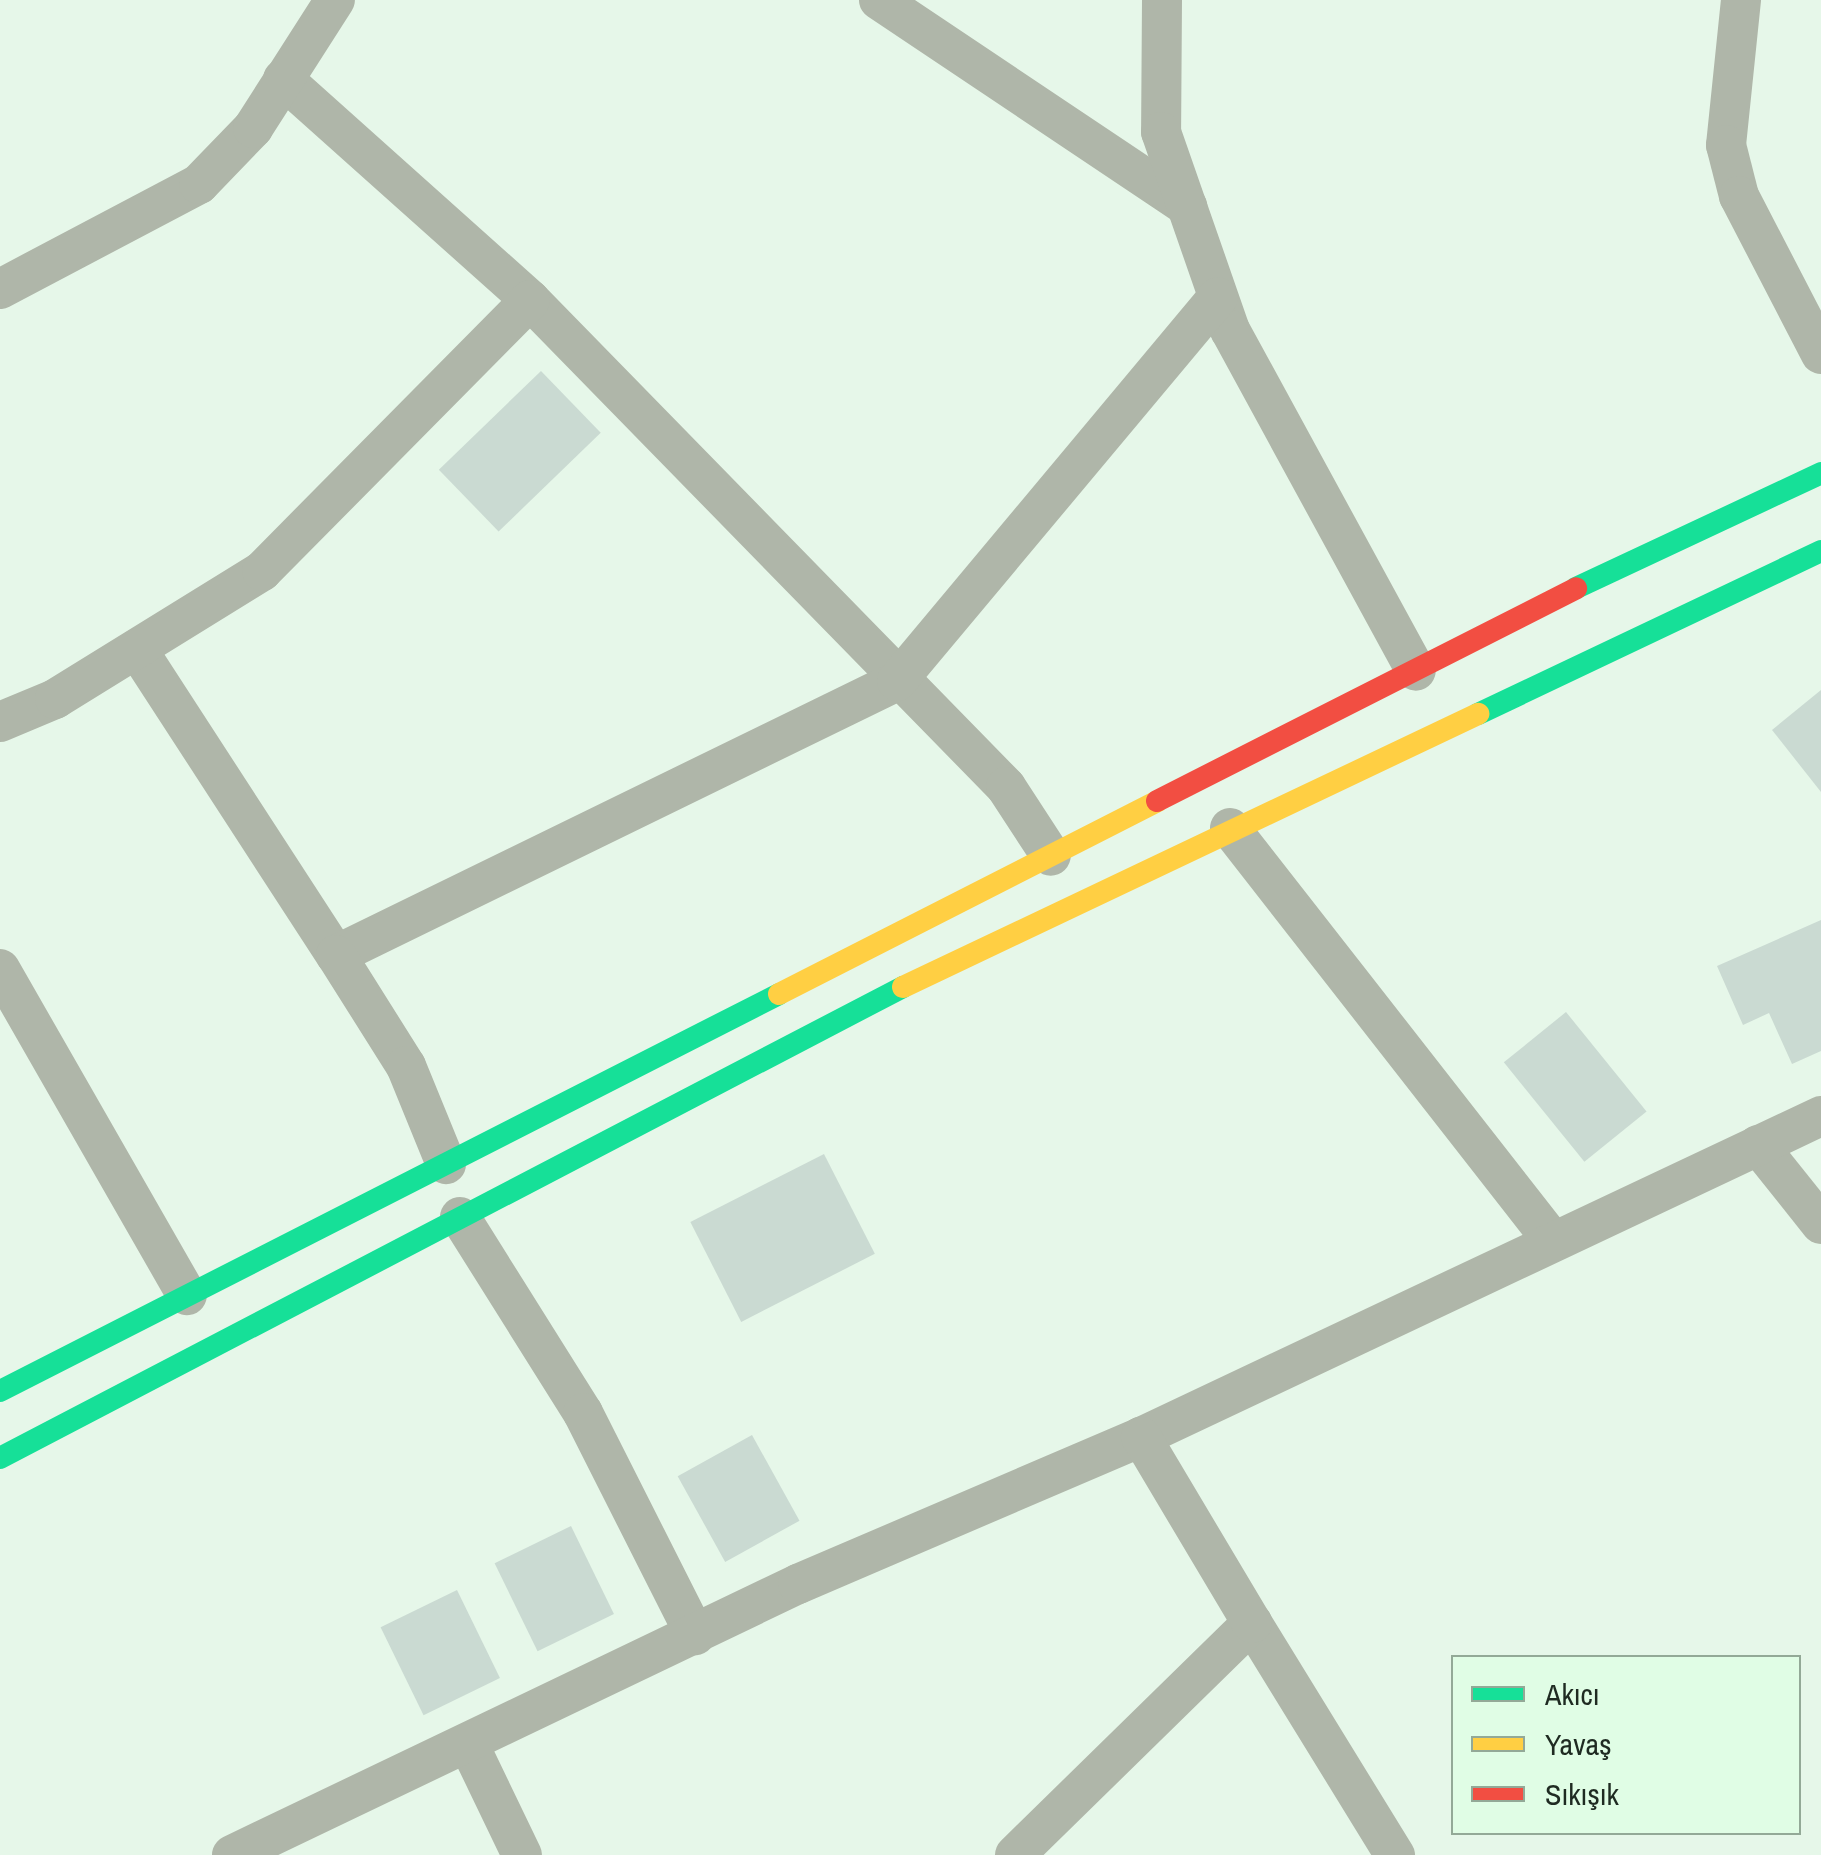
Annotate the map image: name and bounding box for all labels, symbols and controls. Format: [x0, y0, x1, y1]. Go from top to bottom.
legend [1451, 1655, 1801, 1835]
text: Akıcı [1545, 1674, 1600, 1714]
text: Yavaş [1545, 1724, 1612, 1764]
text: Sıkışık [1545, 1774, 1619, 1814]

